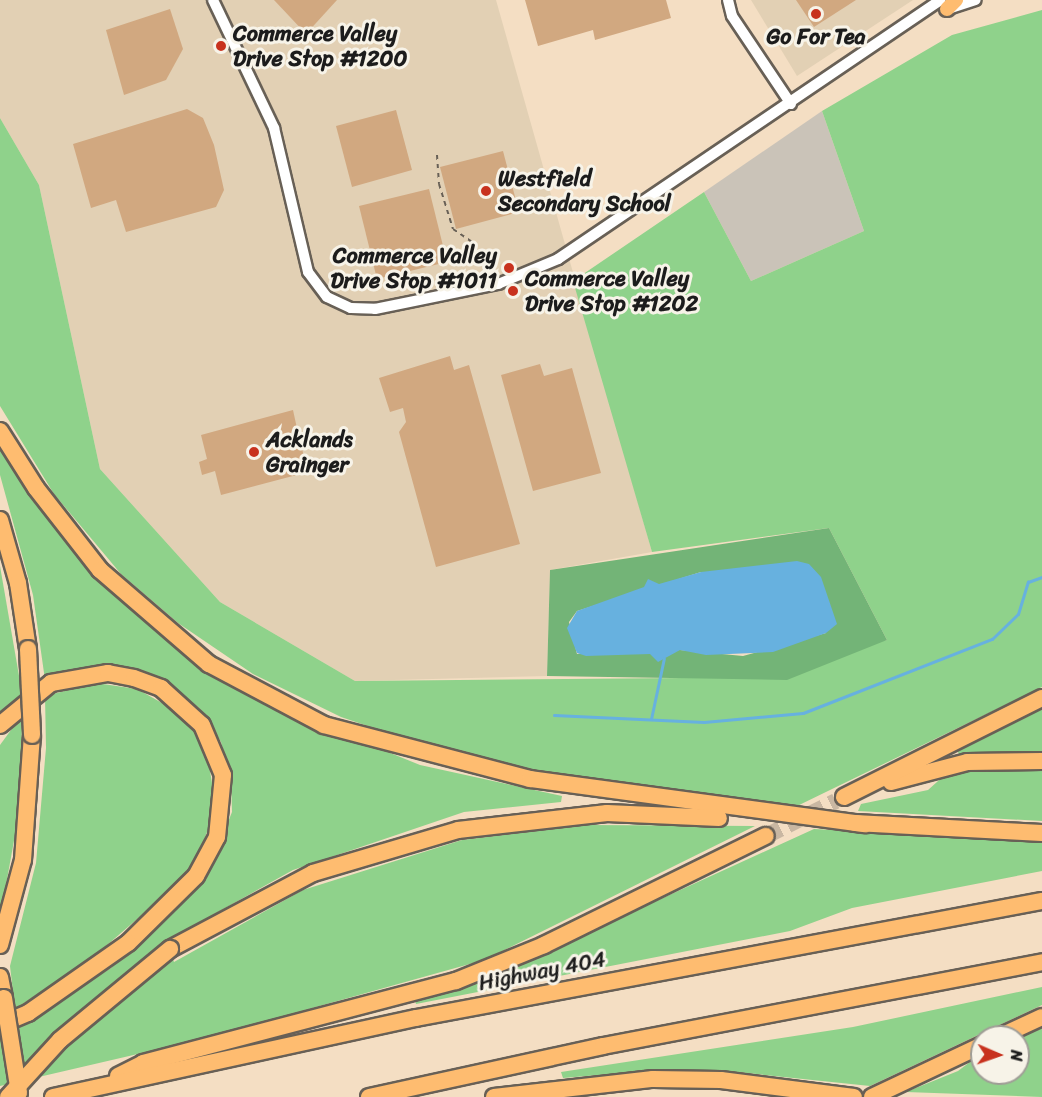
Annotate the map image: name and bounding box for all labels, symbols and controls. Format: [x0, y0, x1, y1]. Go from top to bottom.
marker: Go For Tea [809, 7, 823, 21]
place label: Commerce Valley Drive Stop #1200 [233, 20, 408, 72]
place label: Go For Tea [765, 24, 867, 50]
marker: Commerce Valley Drive Stop #1200 [214, 39, 228, 53]
place label: Westfield Secondary School [498, 165, 671, 216]
marker: Westfield Secondary School [479, 184, 493, 198]
place label: Commerce Valley Drive Stop #1011 [329, 242, 497, 294]
marker: Commerce Valley Drive Stop #1011 [502, 261, 516, 275]
place label: Commerce Valley Drive Stop #1202 [525, 265, 699, 316]
marker: Commerce Valley Drive Stop #1202 [506, 284, 520, 298]
place label: Acklands Grainger [266, 426, 353, 478]
marker: Acklands Grainger [247, 445, 261, 459]
street label: Highway 404 [476, 946, 608, 996]
north arrow [970, 1025, 1030, 1085]
text: N [1002, 1050, 1031, 1062]

